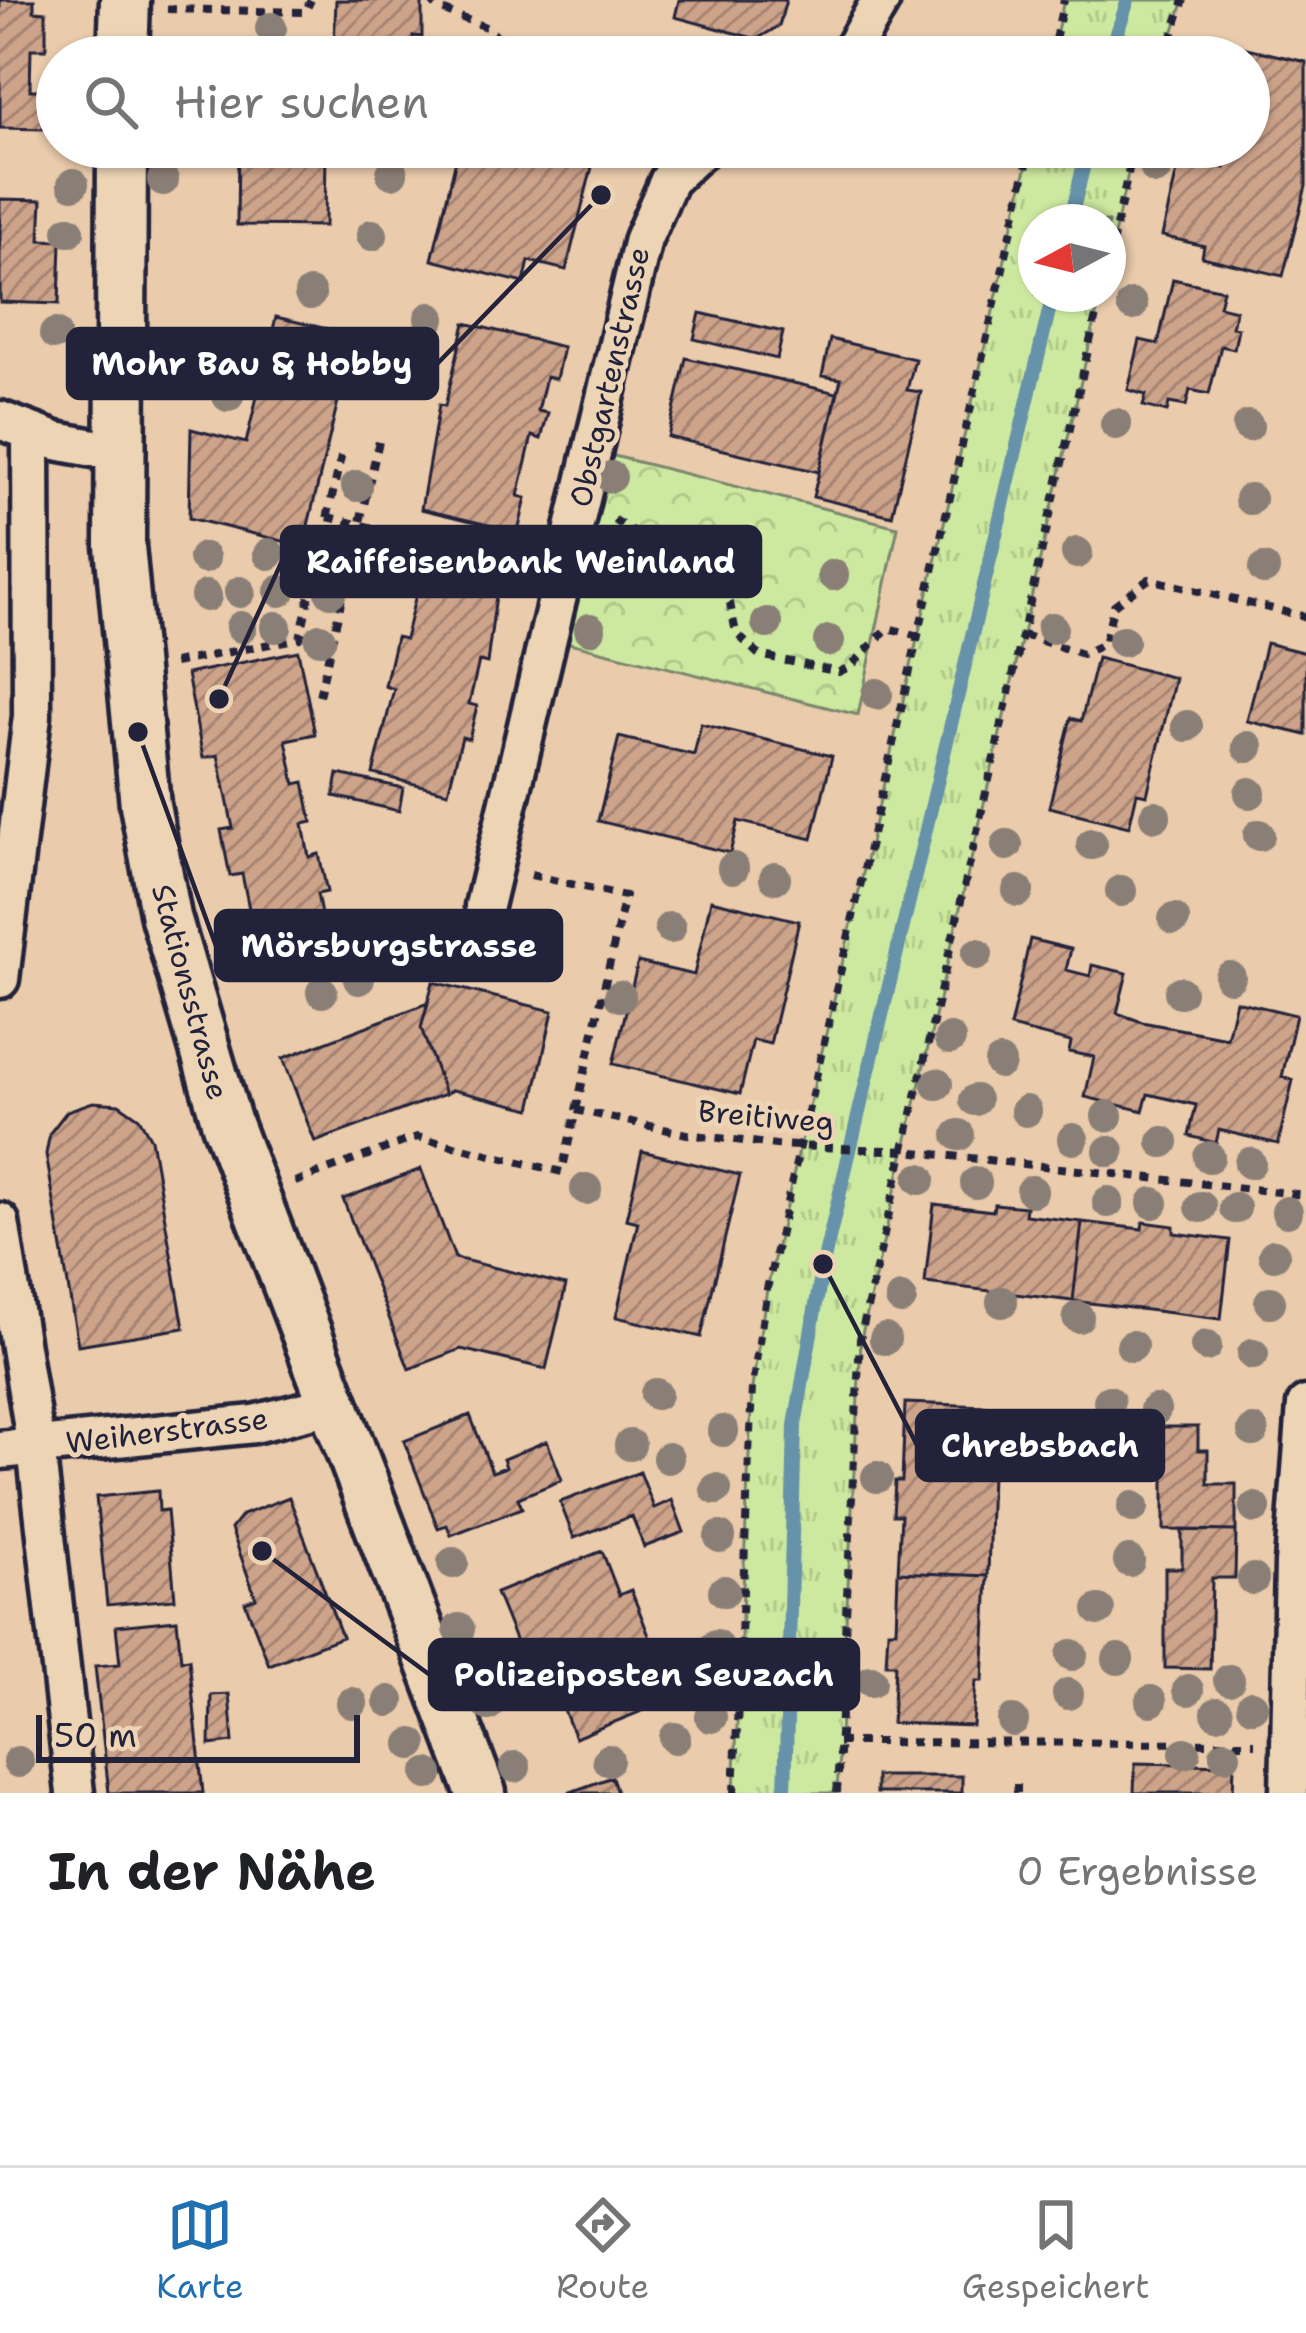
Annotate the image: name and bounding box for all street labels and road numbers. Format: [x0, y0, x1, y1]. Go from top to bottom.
street label: Obstgartenstrasse [560, 243, 659, 511]
street label: Stationsstrasse [142, 880, 239, 1104]
street label: Breitiweg [696, 1090, 836, 1143]
street label: Weiherstrasse [64, 1398, 270, 1463]

